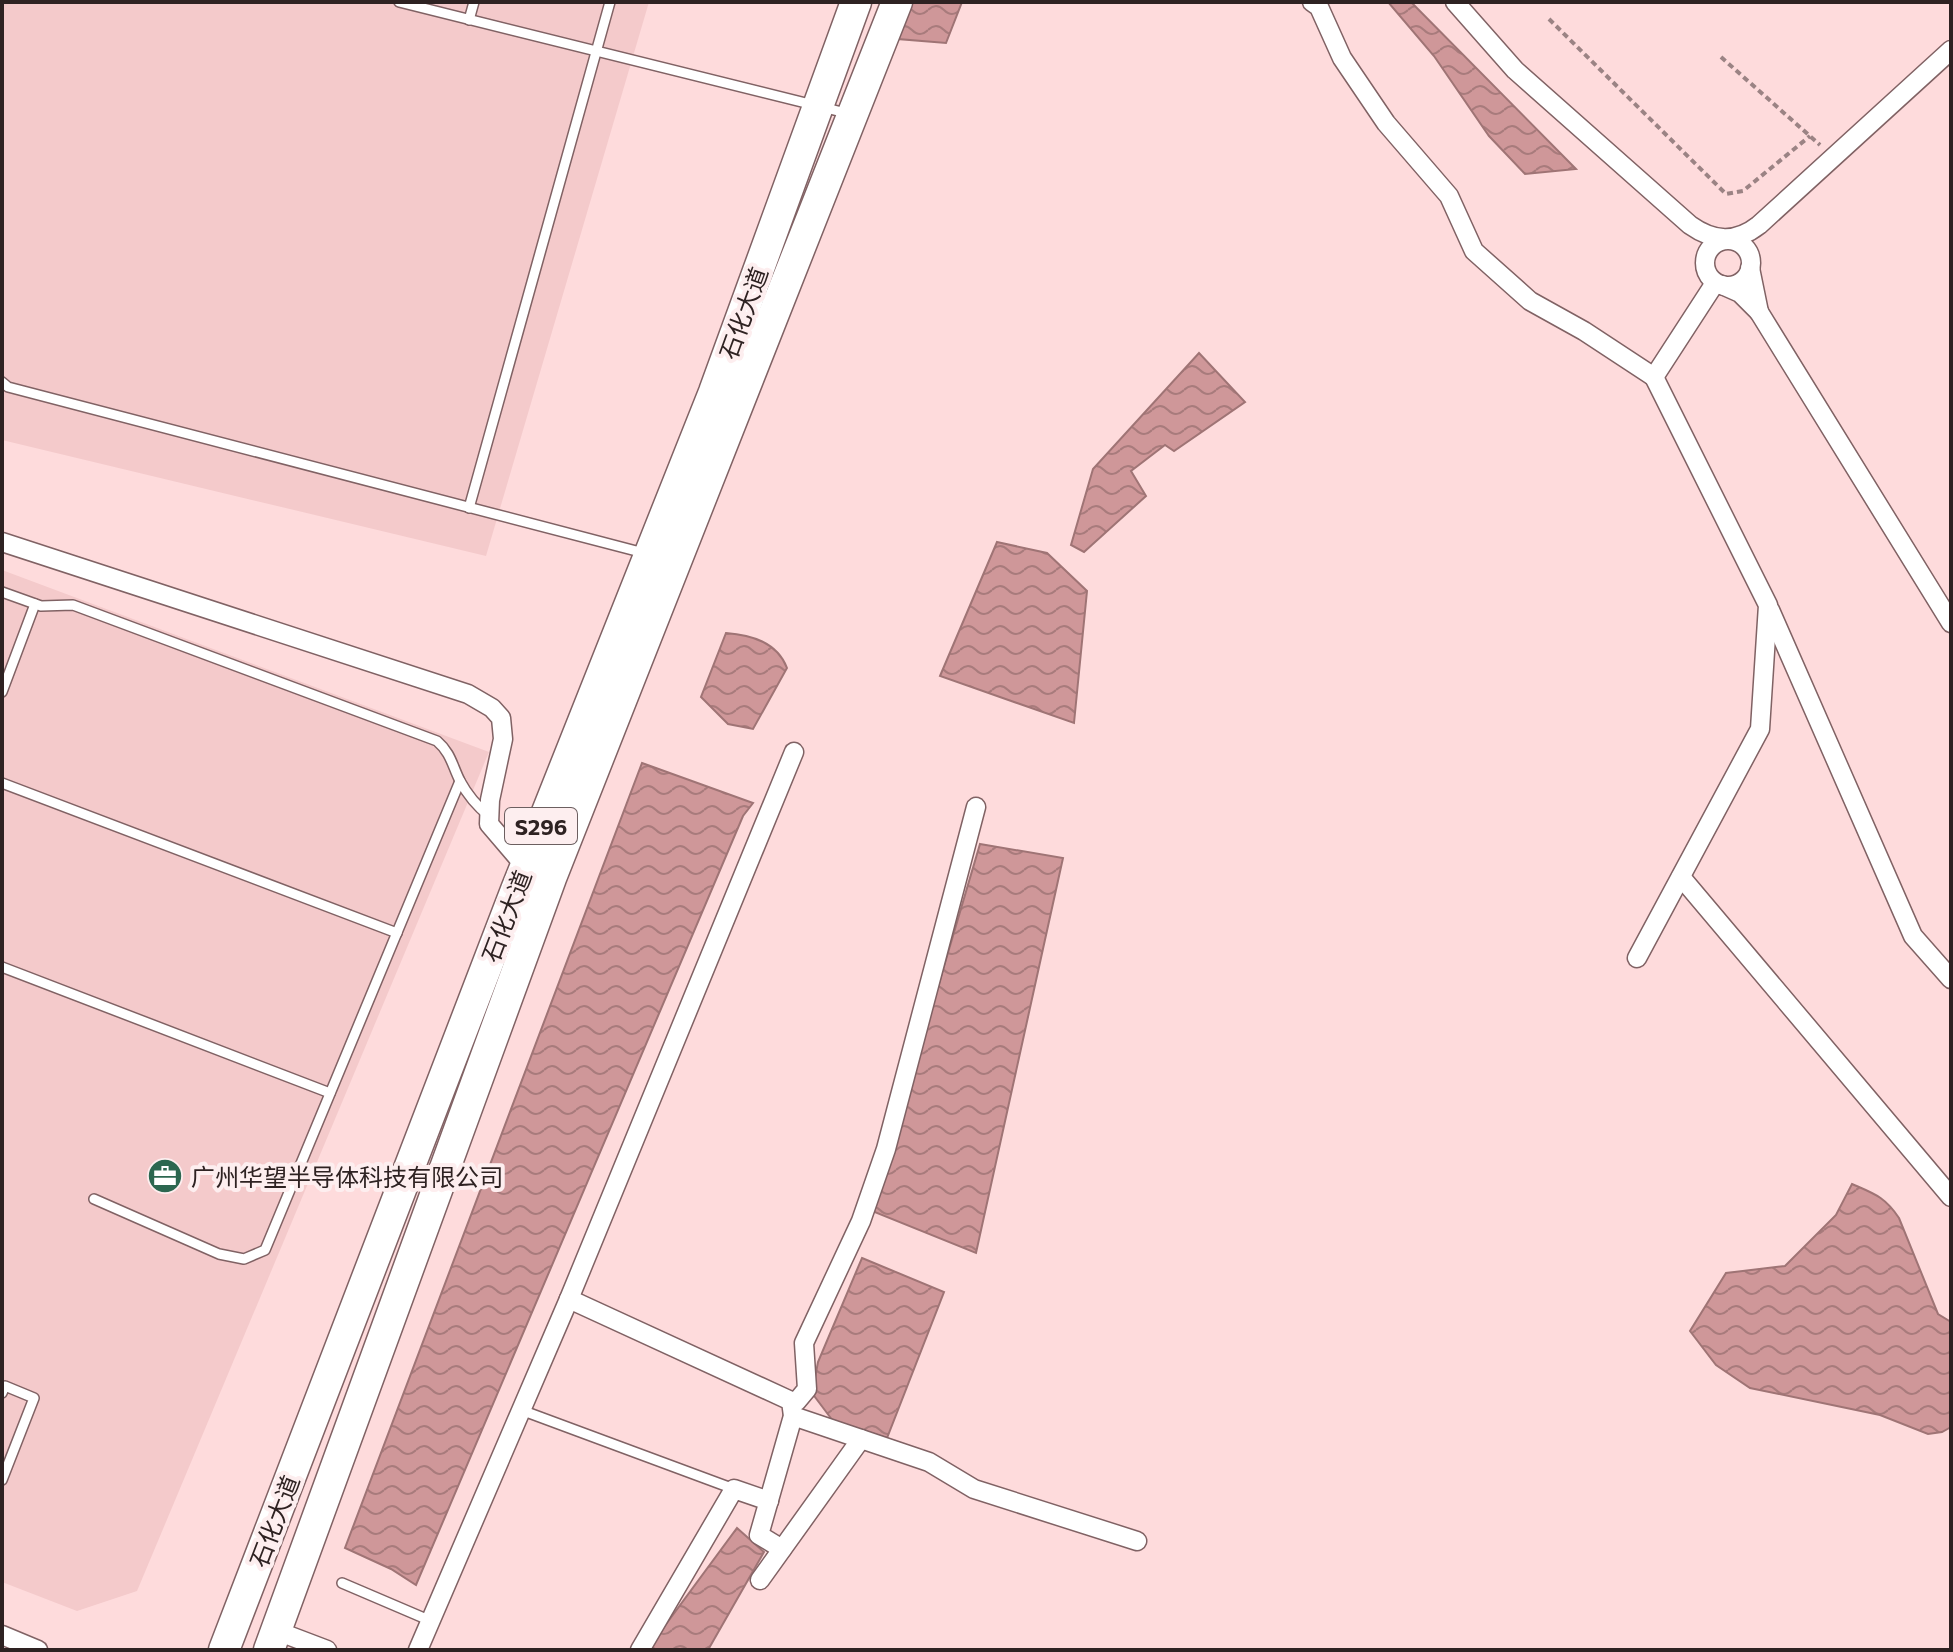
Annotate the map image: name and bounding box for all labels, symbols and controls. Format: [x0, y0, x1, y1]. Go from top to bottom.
street label: 石化大道 [713, 263, 773, 363]
road number: S296 [505, 808, 577, 844]
street label: 石化大道 [475, 866, 537, 966]
office icon: 广州华望半导体科技有限公司 [146, 1157, 184, 1195]
place label: 广州华望半导体科技有限公司 [191, 1162, 503, 1191]
street label: 石化大道 [243, 1471, 305, 1571]

